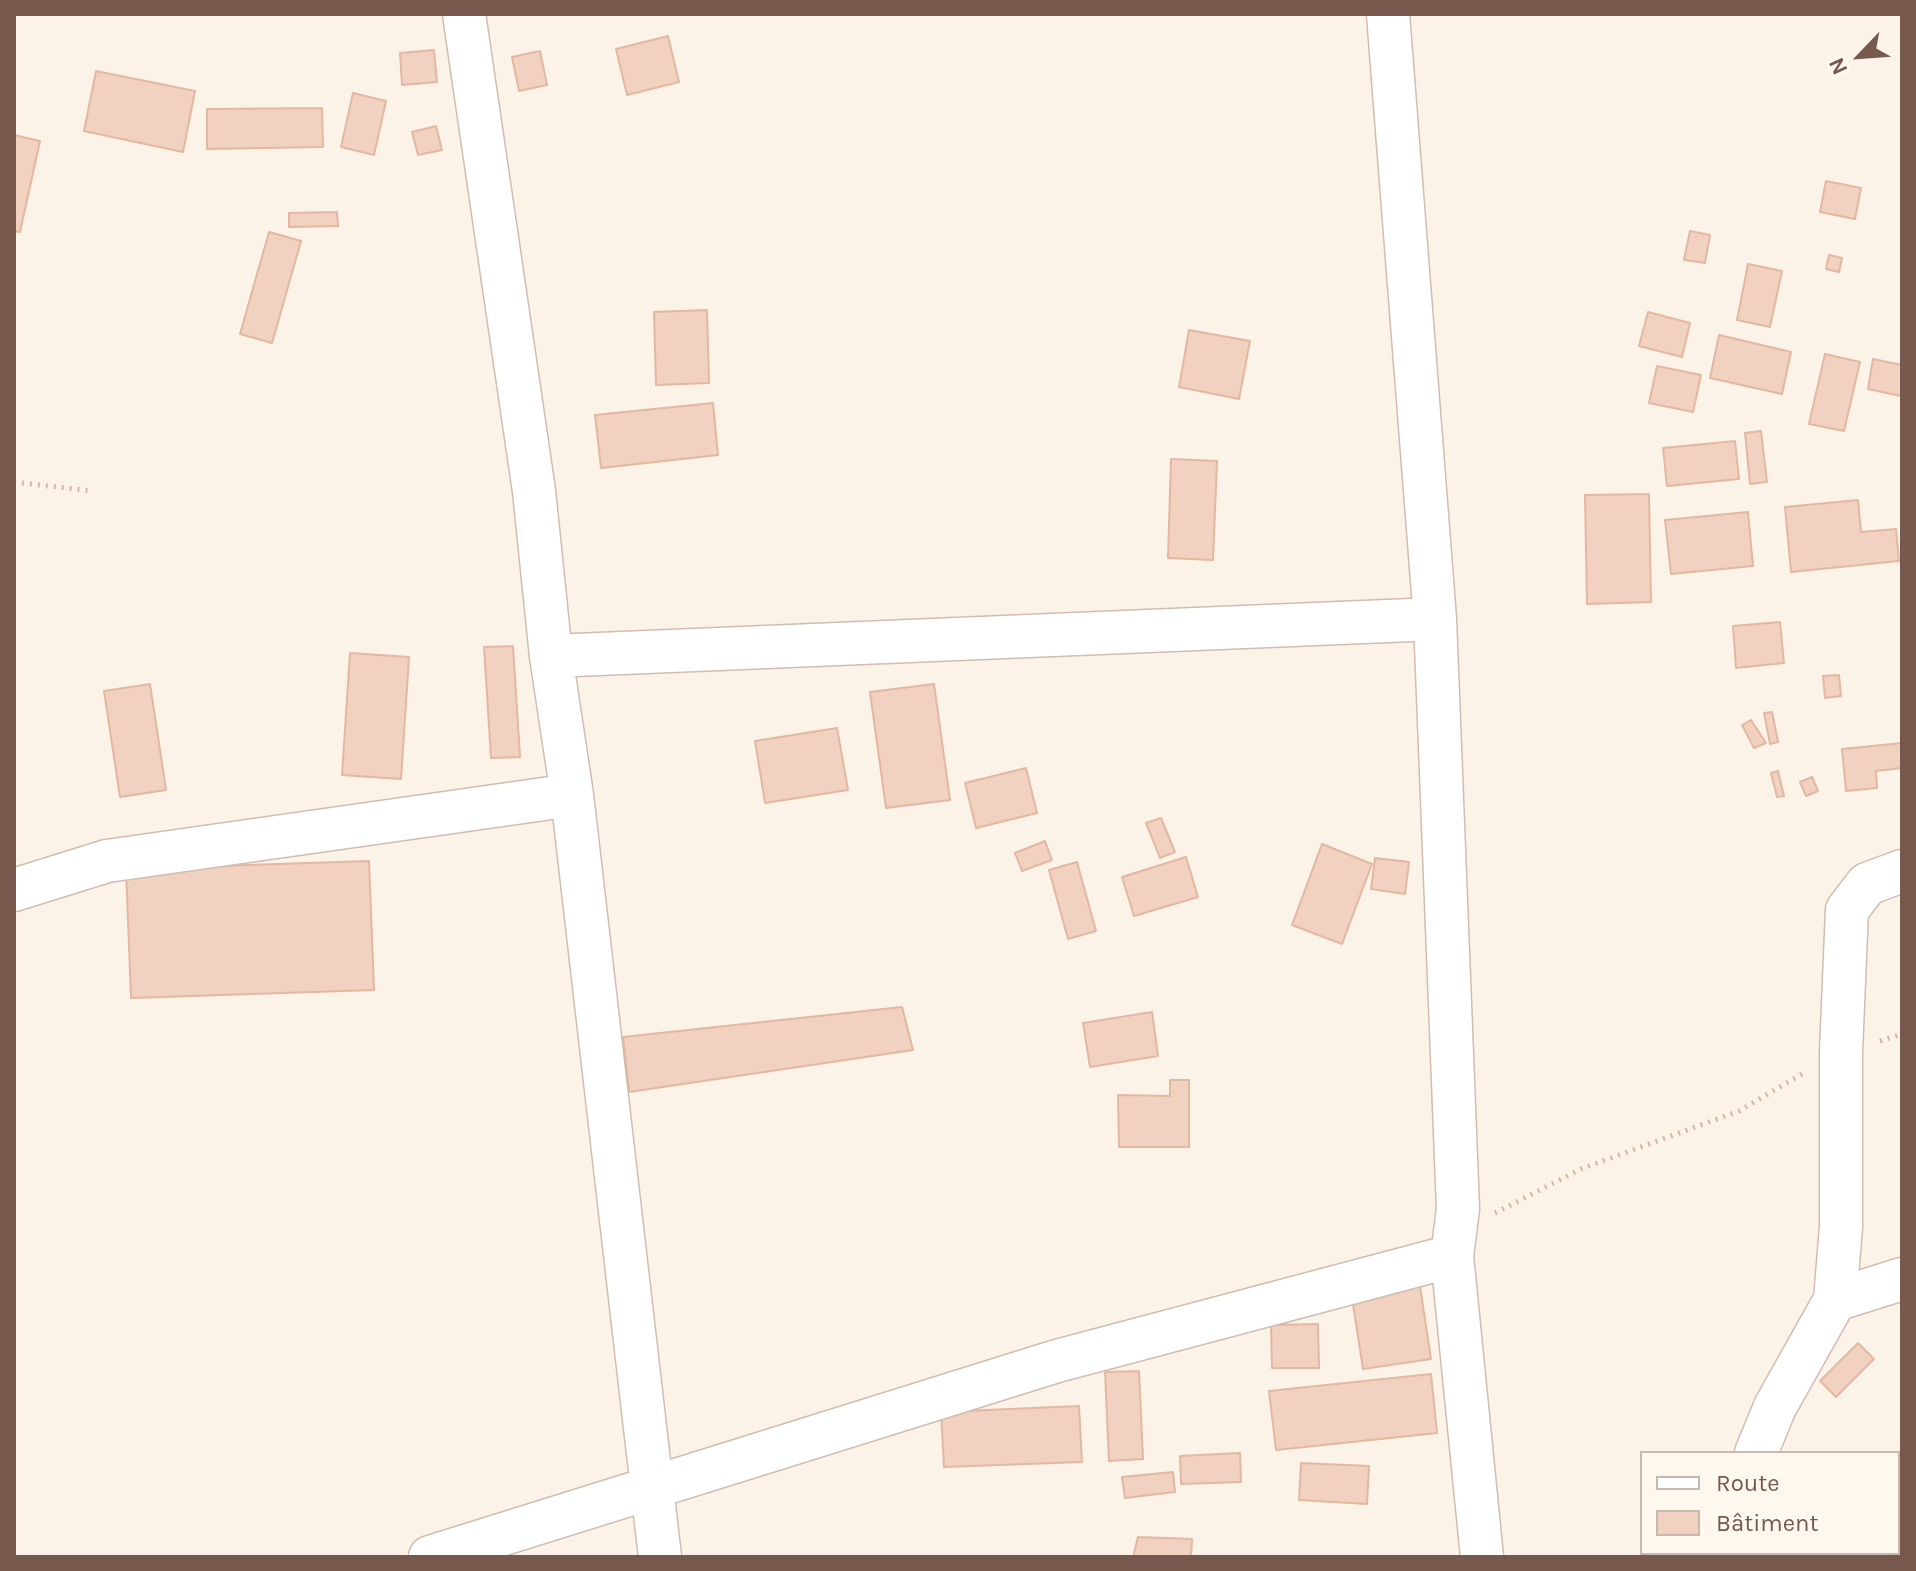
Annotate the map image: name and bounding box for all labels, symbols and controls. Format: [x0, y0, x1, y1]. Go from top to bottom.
north arrow [1820, 16, 1900, 96]
text: N [1823, 53, 1853, 79]
legend [1640, 1451, 1900, 1555]
text: Route [1716, 1469, 1780, 1497]
text: Bâtiment [1716, 1509, 1819, 1537]

